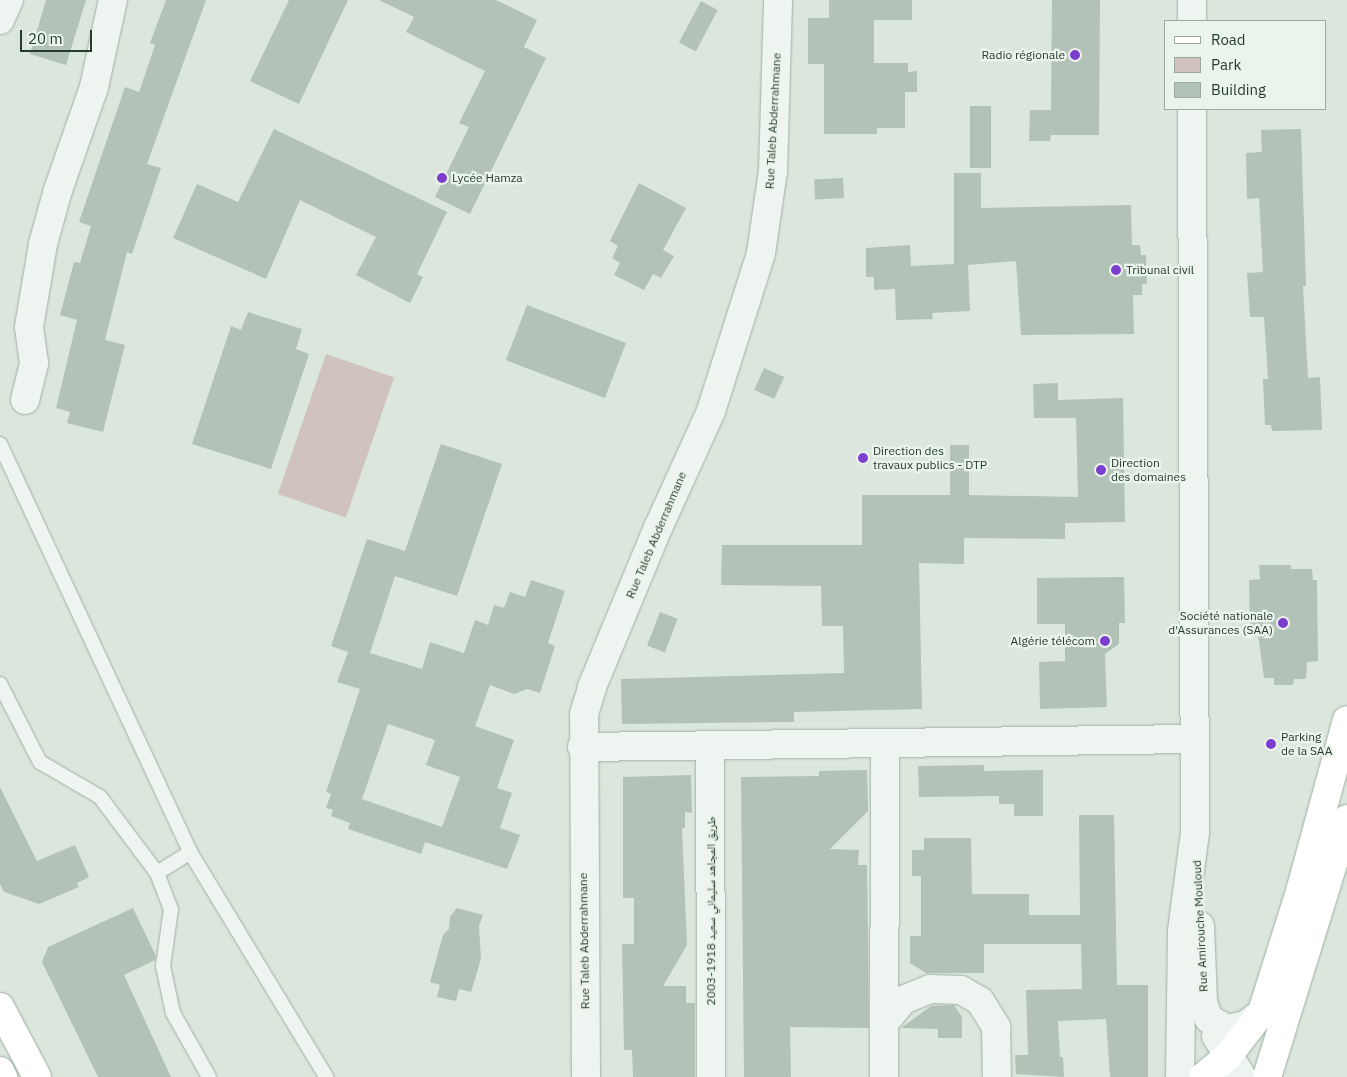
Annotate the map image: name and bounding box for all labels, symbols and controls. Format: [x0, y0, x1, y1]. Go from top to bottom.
scale bar [22, 20, 95, 52]
legend [1164, 20, 1327, 110]
text: 20 m [28, 29, 63, 48]
text: Road [1211, 30, 1246, 49]
place label: Radio régionale [981, 48, 1065, 62]
marker: Radio régionale [1069, 49, 1081, 61]
street label: Rue Taleb Abderrahmane [762, 52, 784, 190]
text: Park [1211, 55, 1241, 74]
text: Building [1211, 80, 1266, 99]
place label: Lycée Hamza [452, 171, 523, 185]
marker: Lycée Hamza [436, 172, 448, 184]
place label: Tribunal civil [1126, 263, 1194, 277]
marker: Tribunal civil [1110, 264, 1122, 276]
place label: Direction des travaux publics - DTP [873, 444, 987, 472]
marker: Direction des travaux publics - DTP [857, 452, 869, 464]
place label: Direction des domaines [1111, 456, 1186, 484]
marker: Direction des domaines [1095, 464, 1107, 476]
street label: Rue Taleb Abderrahmane [623, 469, 689, 601]
place label: Société nationale d'Assurances (SAA) [1168, 609, 1273, 637]
marker: Société nationale d'Assurances (SAA) [1277, 617, 1289, 629]
place label: Algérie télécom [1011, 634, 1095, 648]
marker: Algérie télécom [1099, 635, 1111, 647]
place label: Parking de la SAA [1281, 730, 1332, 758]
marker: Parking de la SAA [1265, 738, 1277, 750]
street label: طريق المجاهد سليماني سعيد 1918-2003 [704, 816, 718, 1006]
street label: Rue Amirouche Mouloud [1189, 860, 1211, 992]
street label: Rue Taleb Abderrahmane [576, 873, 592, 1009]

